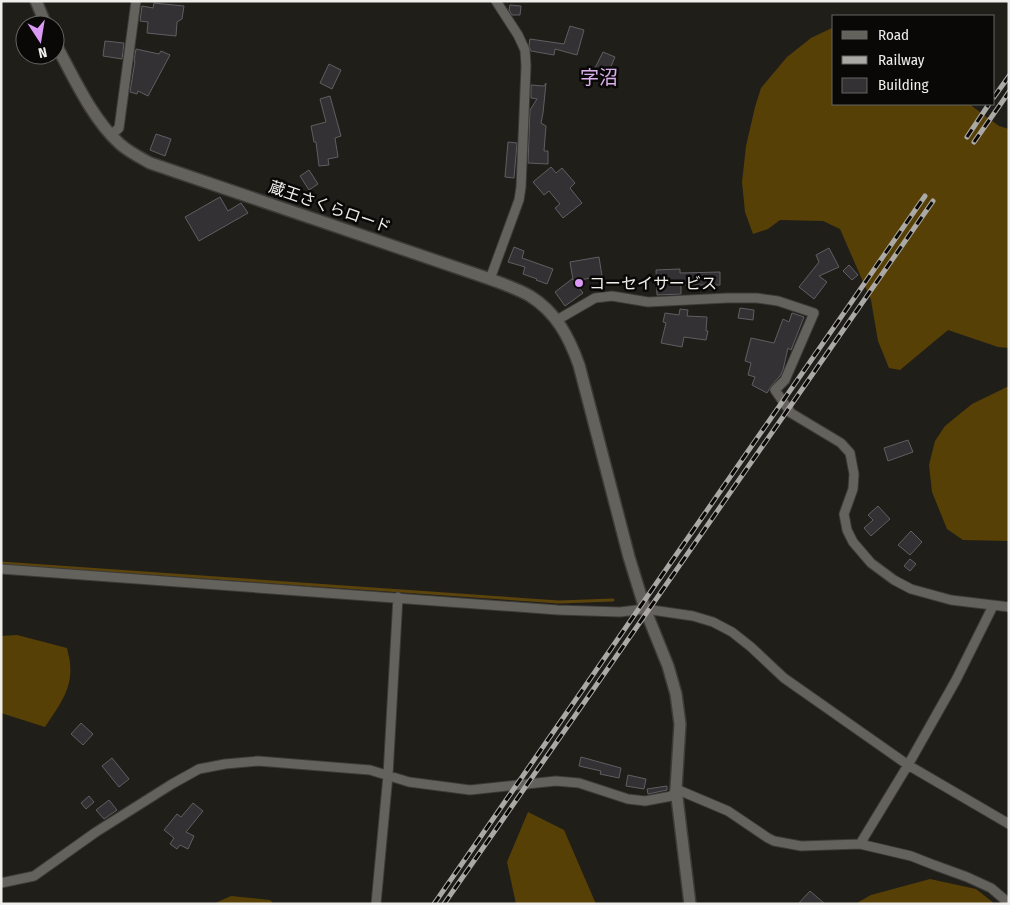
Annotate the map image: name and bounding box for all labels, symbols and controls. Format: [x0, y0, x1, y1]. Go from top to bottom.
north arrow [15, 15, 65, 65]
legend [832, 15, 995, 105]
text: Road [878, 26, 909, 44]
text: N [37, 43, 48, 61]
text: Railway [878, 51, 925, 69]
district label: 字沼 [580, 66, 618, 89]
text: Building [878, 76, 929, 94]
street label: 蔵王さくらロード [266, 177, 394, 237]
place label: コーセイサービス [589, 274, 717, 293]
marker: コーセイサービス [573, 277, 585, 289]

